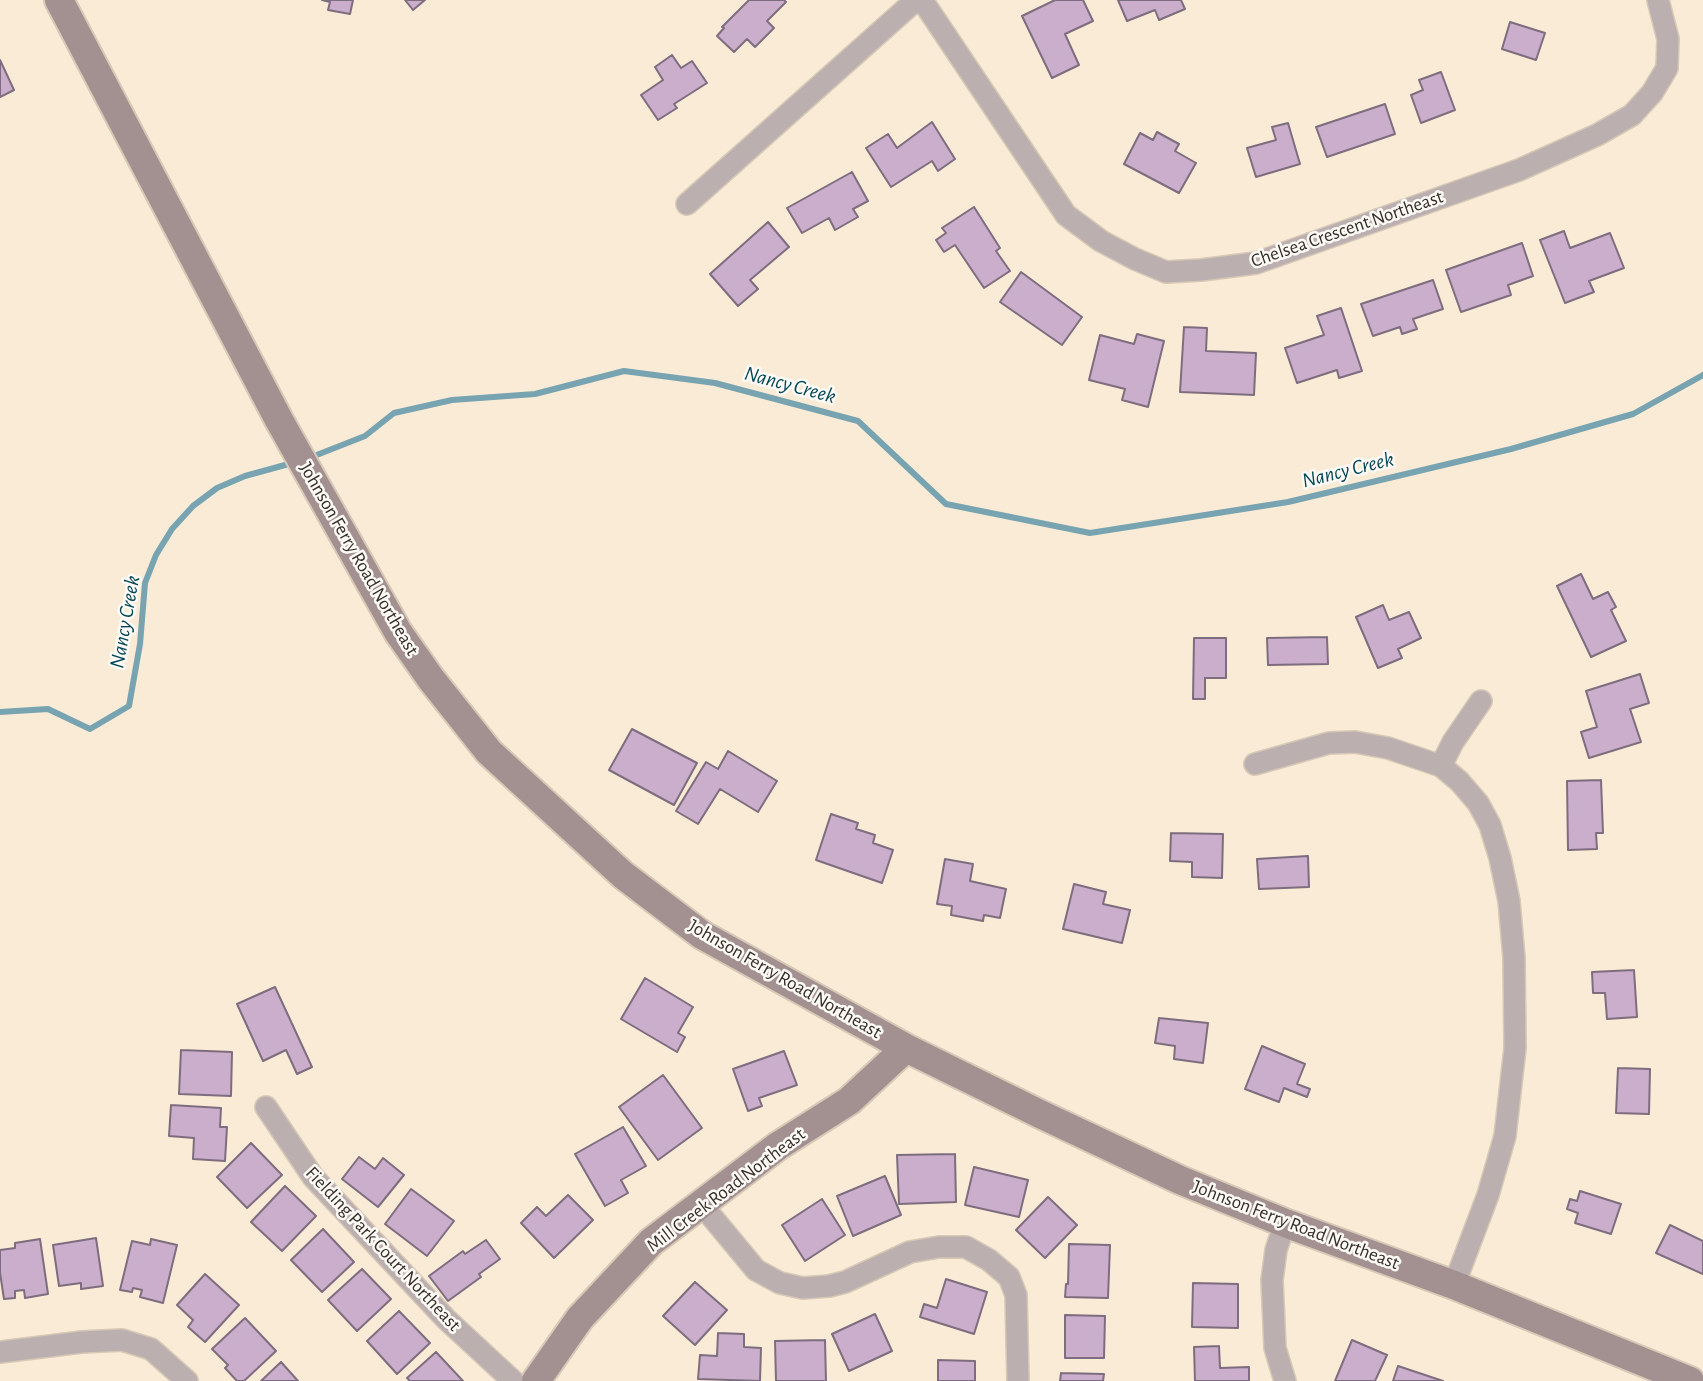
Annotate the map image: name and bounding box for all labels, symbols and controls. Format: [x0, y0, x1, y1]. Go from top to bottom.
street label: Chelsea Crescent Northeast [1248, 185, 1446, 273]
water label: Nancy Creek [742, 361, 838, 409]
water label: Nancy Creek [1300, 446, 1396, 494]
street label: Johnson Ferry Road Northeast [294, 459, 424, 659]
water label: Nancy Creek [104, 574, 146, 670]
street label: Johnson Ferry Road Northeast [685, 914, 885, 1044]
street label: Mill Creek Road Northeast [642, 1123, 810, 1257]
street label: Fielding Park Court Northeast [301, 1162, 465, 1336]
street label: Johnson Ferry Road Northeast [1190, 1175, 1402, 1275]

